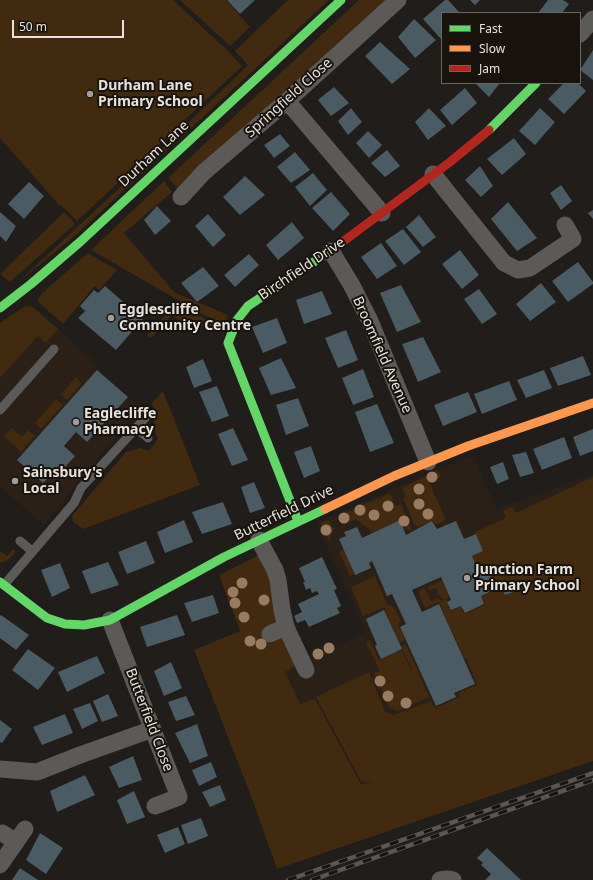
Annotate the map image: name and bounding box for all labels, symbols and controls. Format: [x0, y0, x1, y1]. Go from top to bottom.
scale bar [14, 12, 126, 38]
legend [441, 12, 581, 84]
text: 50 m [19, 18, 47, 35]
text: Fast [479, 20, 502, 37]
text: Slow [479, 40, 505, 57]
street label: Springfield Close [242, 55, 336, 141]
text: Jam [479, 60, 500, 77]
place label: Durham Lane Primary School [98, 78, 203, 110]
marker: Durham Lane Primary School [85, 89, 95, 99]
street label: Durham Lane [115, 117, 193, 191]
street label: Birchfield Drive [256, 234, 348, 304]
street label: Broomfield Avenue [349, 294, 415, 416]
place label: Egglescliffe Community Centre [119, 302, 251, 334]
marker: Egglescliffe Community Centre [106, 313, 116, 323]
place label: Eaglecliffe Pharmacy [84, 406, 156, 438]
marker: Eaglecliffe Pharmacy [71, 417, 81, 427]
place label: Sainsbury's Local [23, 465, 103, 498]
marker: Sainsbury's Local [10, 476, 20, 486]
street label: Butterfield Drive [232, 482, 336, 544]
place label: Junction Farm Primary School [475, 562, 580, 594]
marker: Junction Farm Primary School [462, 573, 472, 583]
street label: Butterfield Close [122, 666, 176, 774]

